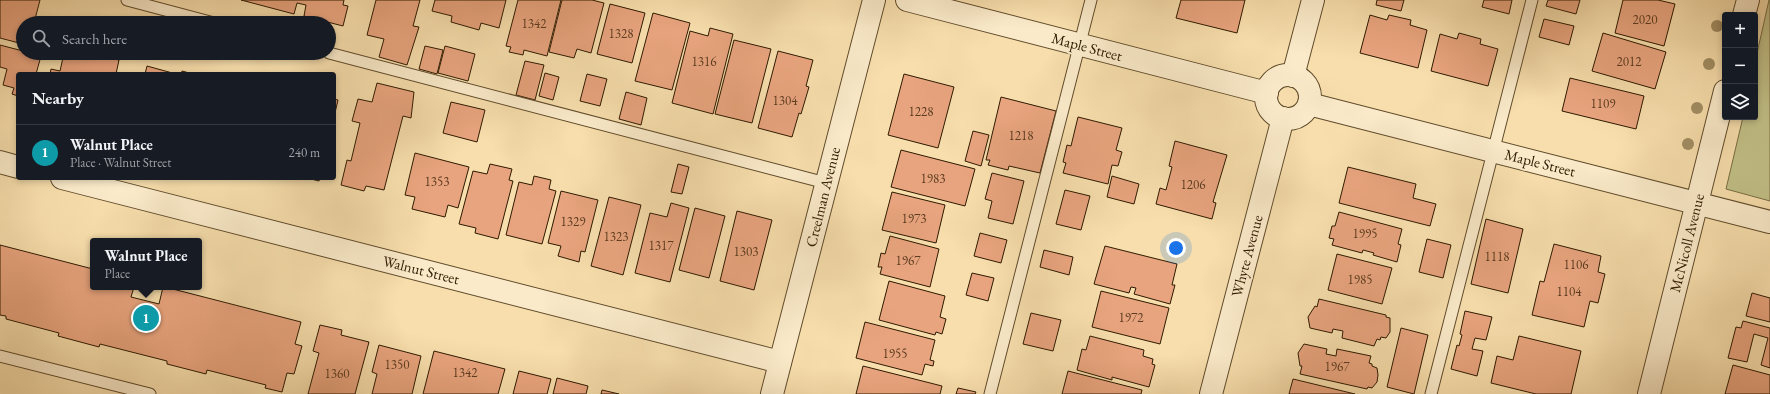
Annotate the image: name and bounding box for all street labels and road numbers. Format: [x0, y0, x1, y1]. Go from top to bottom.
street label: Maple Street [1050, 28, 1125, 65]
street label: Creelman Avenue [801, 145, 844, 249]
street label: Maple Street [1503, 145, 1578, 181]
street label: McNicoll Avenue [1665, 191, 1708, 294]
street label: Whyte Avenue [1226, 213, 1267, 299]
street label: Walnut Street [381, 251, 462, 288]

